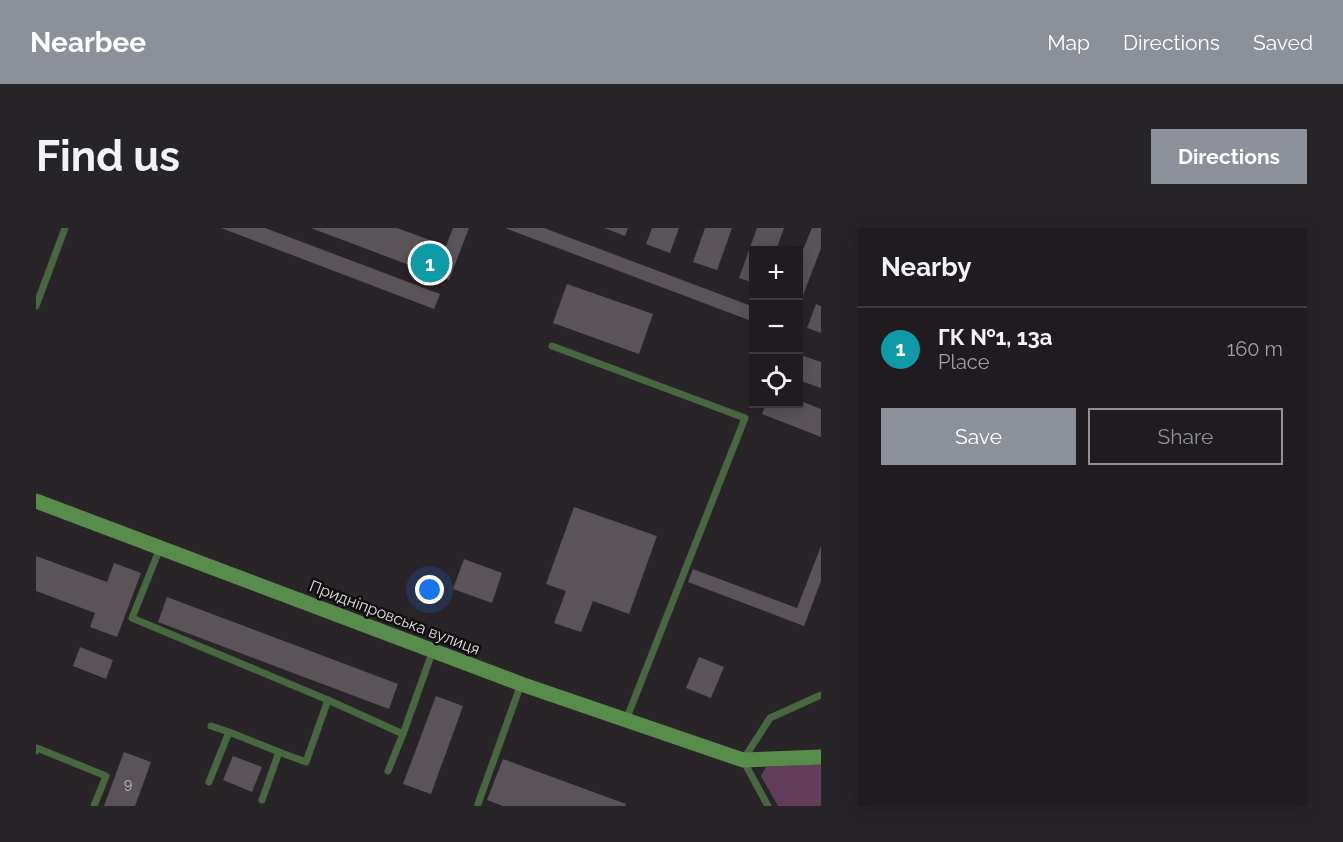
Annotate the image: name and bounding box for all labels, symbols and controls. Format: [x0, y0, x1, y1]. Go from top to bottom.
text: Nearbee [30, 26, 146, 59]
text: Map [1047, 30, 1090, 55]
text: Directions [1123, 30, 1220, 55]
text: Saved [1253, 30, 1313, 55]
button: Directions [1151, 129, 1307, 184]
text: Find us [36, 132, 180, 181]
pin: 1 [410, 240, 450, 285]
map controls [749, 246, 803, 408]
button: + [749, 246, 803, 300]
text: Nearby [881, 252, 971, 282]
button: − [749, 300, 803, 354]
text: ГК №1, 13а [938, 324, 1052, 350]
text: 1 [896, 337, 905, 361]
text: 160 m [1227, 337, 1283, 361]
text: Place [938, 350, 989, 374]
button: locate [749, 354, 803, 408]
button: Save [881, 408, 1076, 465]
button: Share [1088, 408, 1283, 465]
your location [415, 575, 444, 604]
street label: Придніпровська вулиця [307, 576, 483, 659]
house number: 9 [124, 776, 132, 792]

